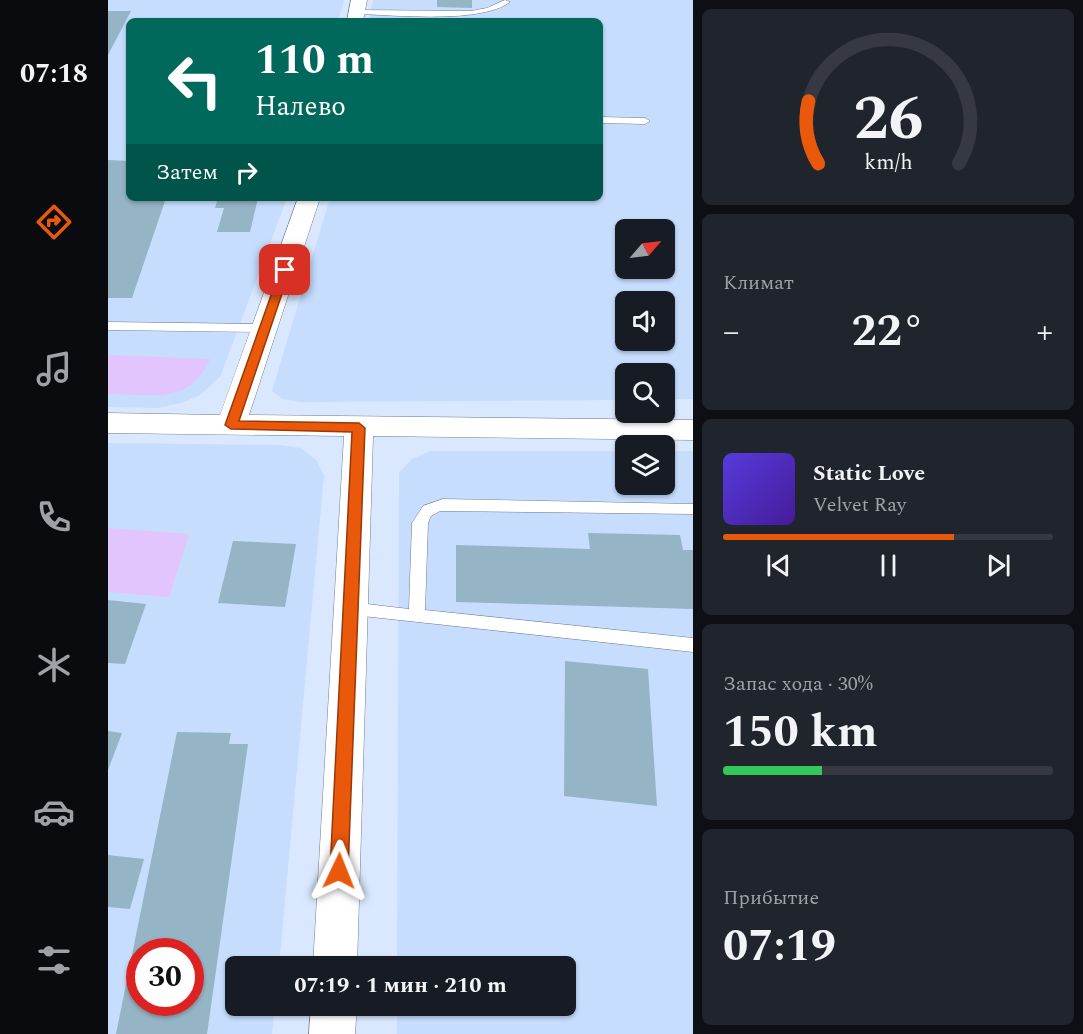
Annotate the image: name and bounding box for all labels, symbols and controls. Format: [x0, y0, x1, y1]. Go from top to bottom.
text: 110 m [255, 29, 374, 92]
icon: left [156, 42, 234, 120]
text: 07:18 [20, 53, 88, 95]
text: 26 [853, 72, 923, 167]
text: Налево [255, 86, 346, 128]
text: km/h [864, 146, 912, 179]
text: Затем [156, 156, 218, 189]
icon: right [230, 156, 263, 189]
icon: directions [33, 201, 75, 243]
north arrow [615, 219, 675, 279]
map controls [615, 219, 675, 495]
pin [259, 244, 310, 295]
icon: arrive [268, 253, 301, 286]
text: Климат [723, 268, 794, 298]
button: sound [615, 291, 675, 351]
text: 22° [852, 297, 925, 366]
text: − [723, 307, 740, 357]
text: + [1037, 307, 1053, 357]
icon: music [33, 348, 75, 390]
button: search [615, 363, 675, 423]
button: layers [615, 435, 675, 495]
text: Static Love [813, 457, 925, 490]
text: Velvet Ray [813, 490, 906, 520]
icon: phone [33, 496, 75, 538]
icon: previous [762, 549, 795, 582]
icon: pause [872, 549, 905, 582]
icon: next [982, 549, 1015, 582]
icon: climate [33, 644, 75, 686]
text: Запас хода · 30% [723, 669, 873, 699]
text: 150 km [723, 698, 878, 767]
icon: car [33, 791, 75, 833]
position arrow [307, 839, 371, 903]
text: Прибытие [723, 883, 819, 913]
text: 07:19 [723, 912, 836, 981]
speed limit sign: 30 [126, 938, 204, 1016]
icon: filters [33, 939, 75, 981]
text: 07:19 · 1 мин · 210 m [294, 969, 507, 1002]

